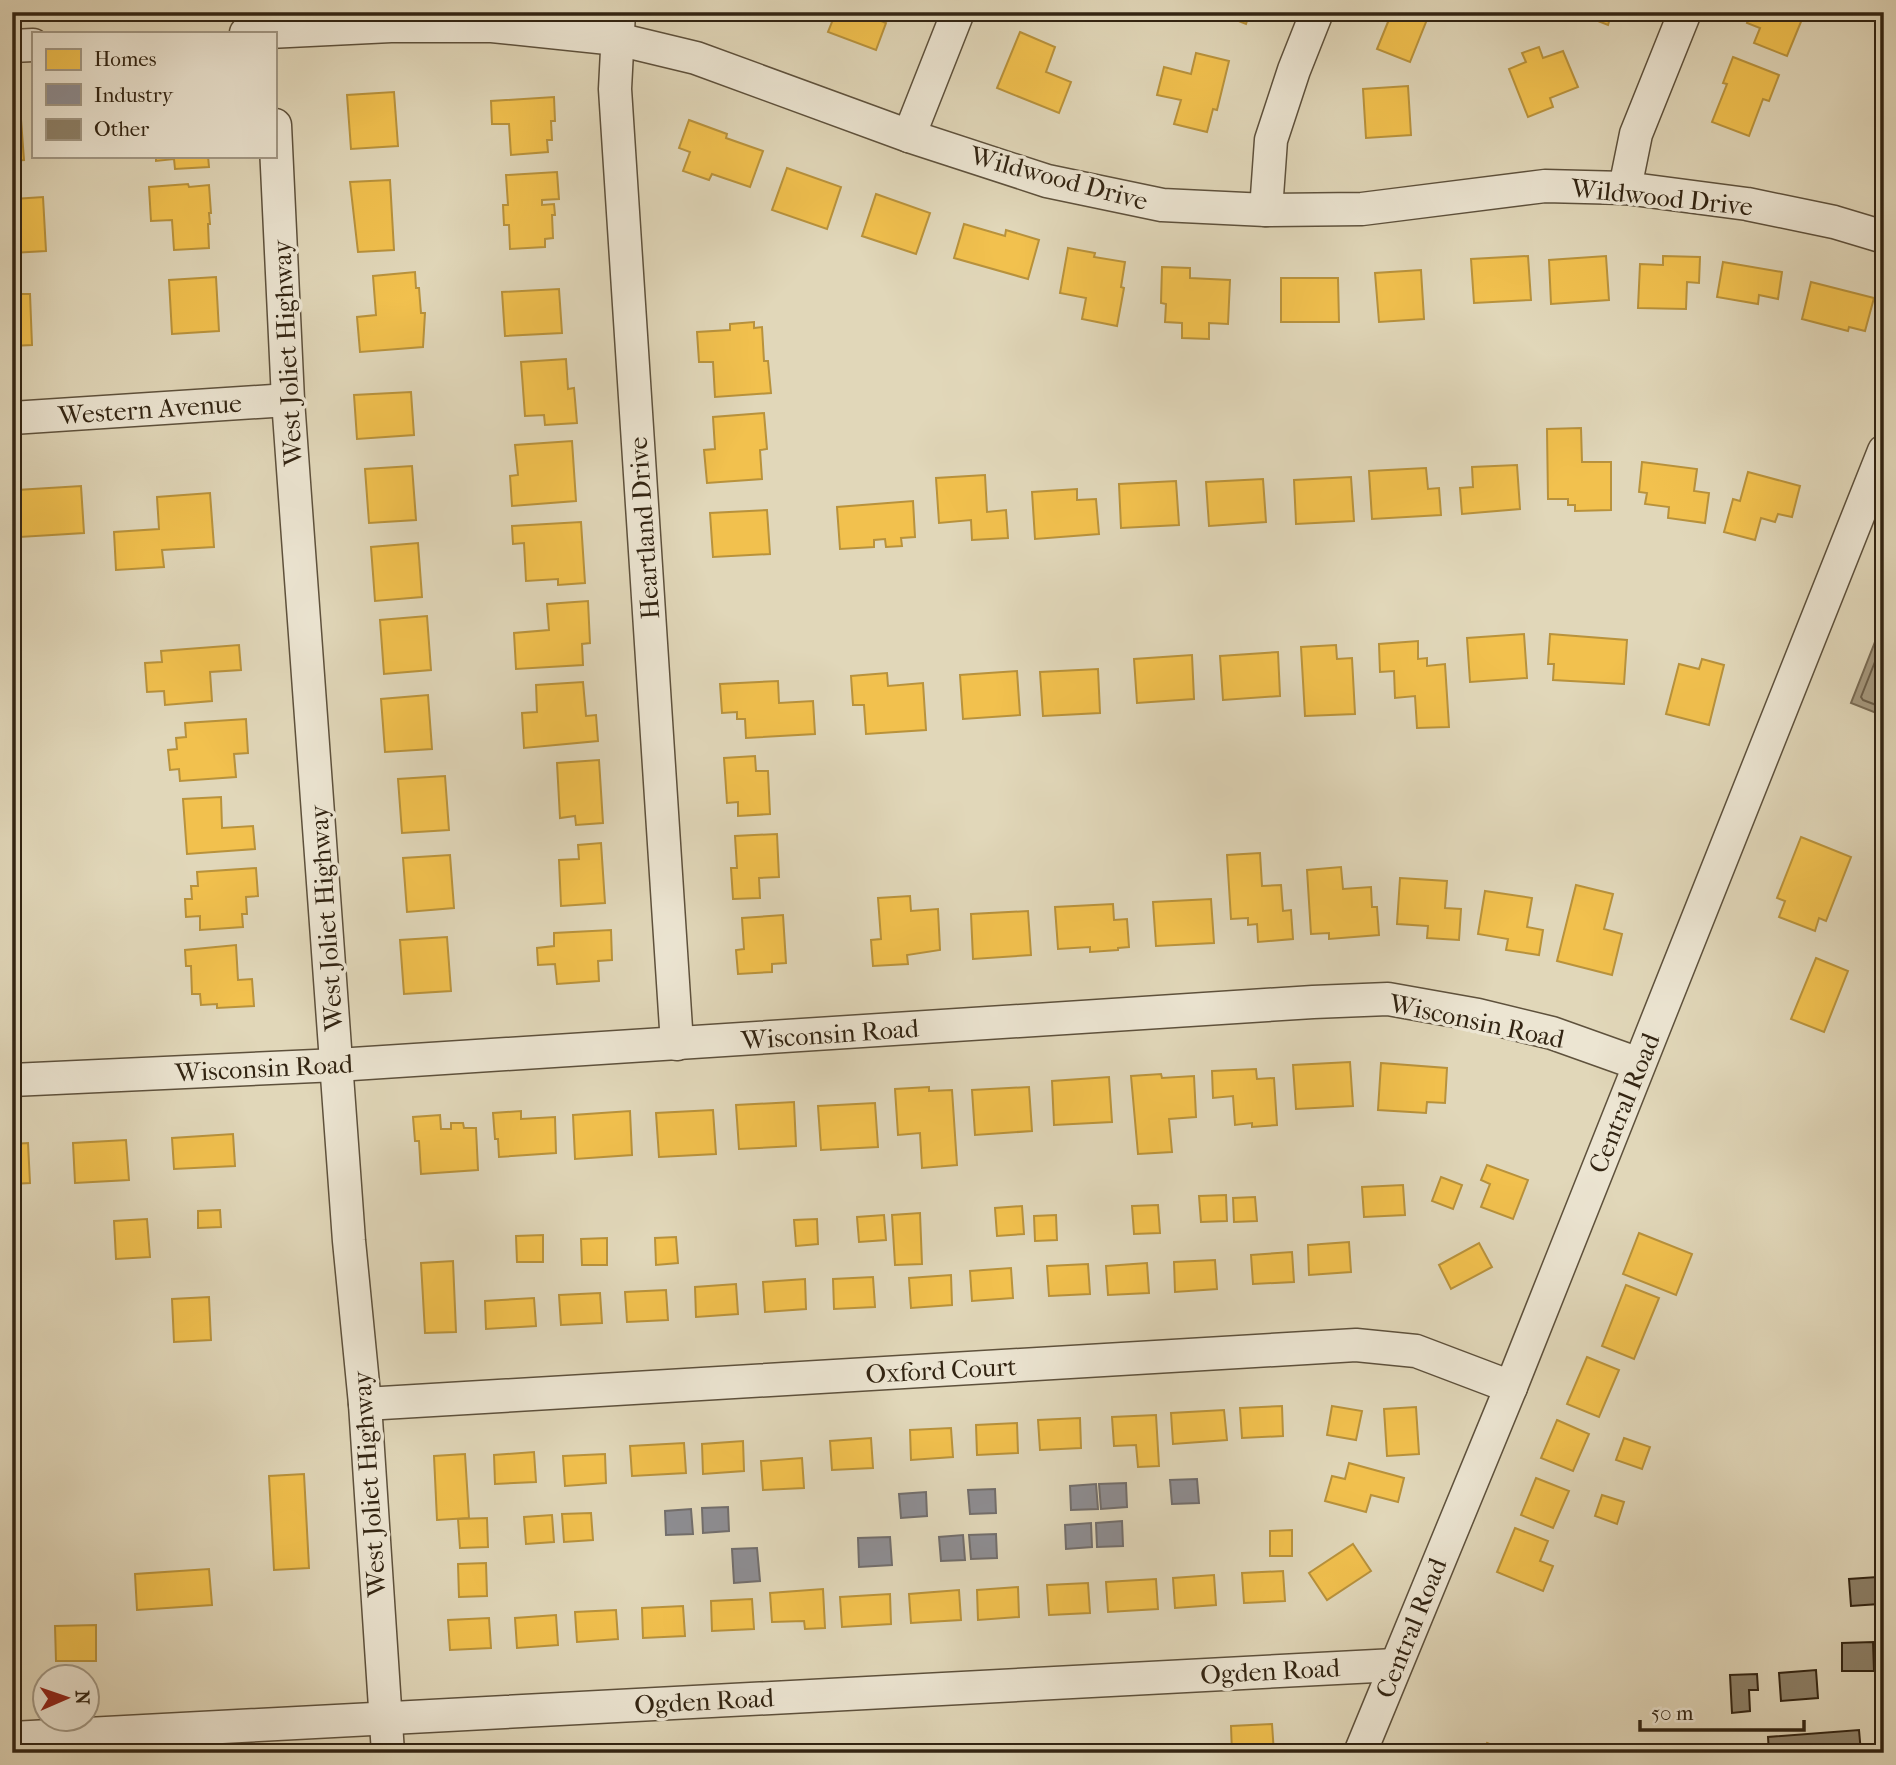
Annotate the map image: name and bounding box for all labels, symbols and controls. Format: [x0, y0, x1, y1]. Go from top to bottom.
legend [32, 32, 276, 158]
text: Homes [94, 47, 157, 71]
text: Industry [94, 83, 174, 107]
text: Other [94, 117, 149, 141]
street label: Wildwood Drive [966, 140, 1151, 217]
street label: Wildwood Drive [1569, 172, 1754, 222]
street label: West Joliet Highway [266, 238, 309, 468]
street label: Western Avenue [56, 388, 243, 431]
street label: Heartland Drive [623, 435, 666, 620]
street label: West Joliet Highway [303, 803, 350, 1033]
street label: Wisconsin Road [1386, 988, 1568, 1055]
street label: Wisconsin Road [739, 1013, 921, 1056]
street label: Central Road [1582, 1028, 1667, 1178]
street label: Wisconsin Road [173, 1048, 355, 1089]
street label: Oxford Court [865, 1351, 1018, 1390]
street label: West Joliet Highway [346, 1369, 393, 1599]
street label: Central Road [1369, 1553, 1454, 1703]
street label: Ogden Road [1199, 1652, 1342, 1691]
north arrow [32, 1664, 102, 1734]
street label: Ogden Road [633, 1682, 776, 1721]
scale bar [1640, 1688, 1805, 1732]
text: N [71, 1690, 93, 1706]
text: 50 m [1651, 1701, 1694, 1725]

